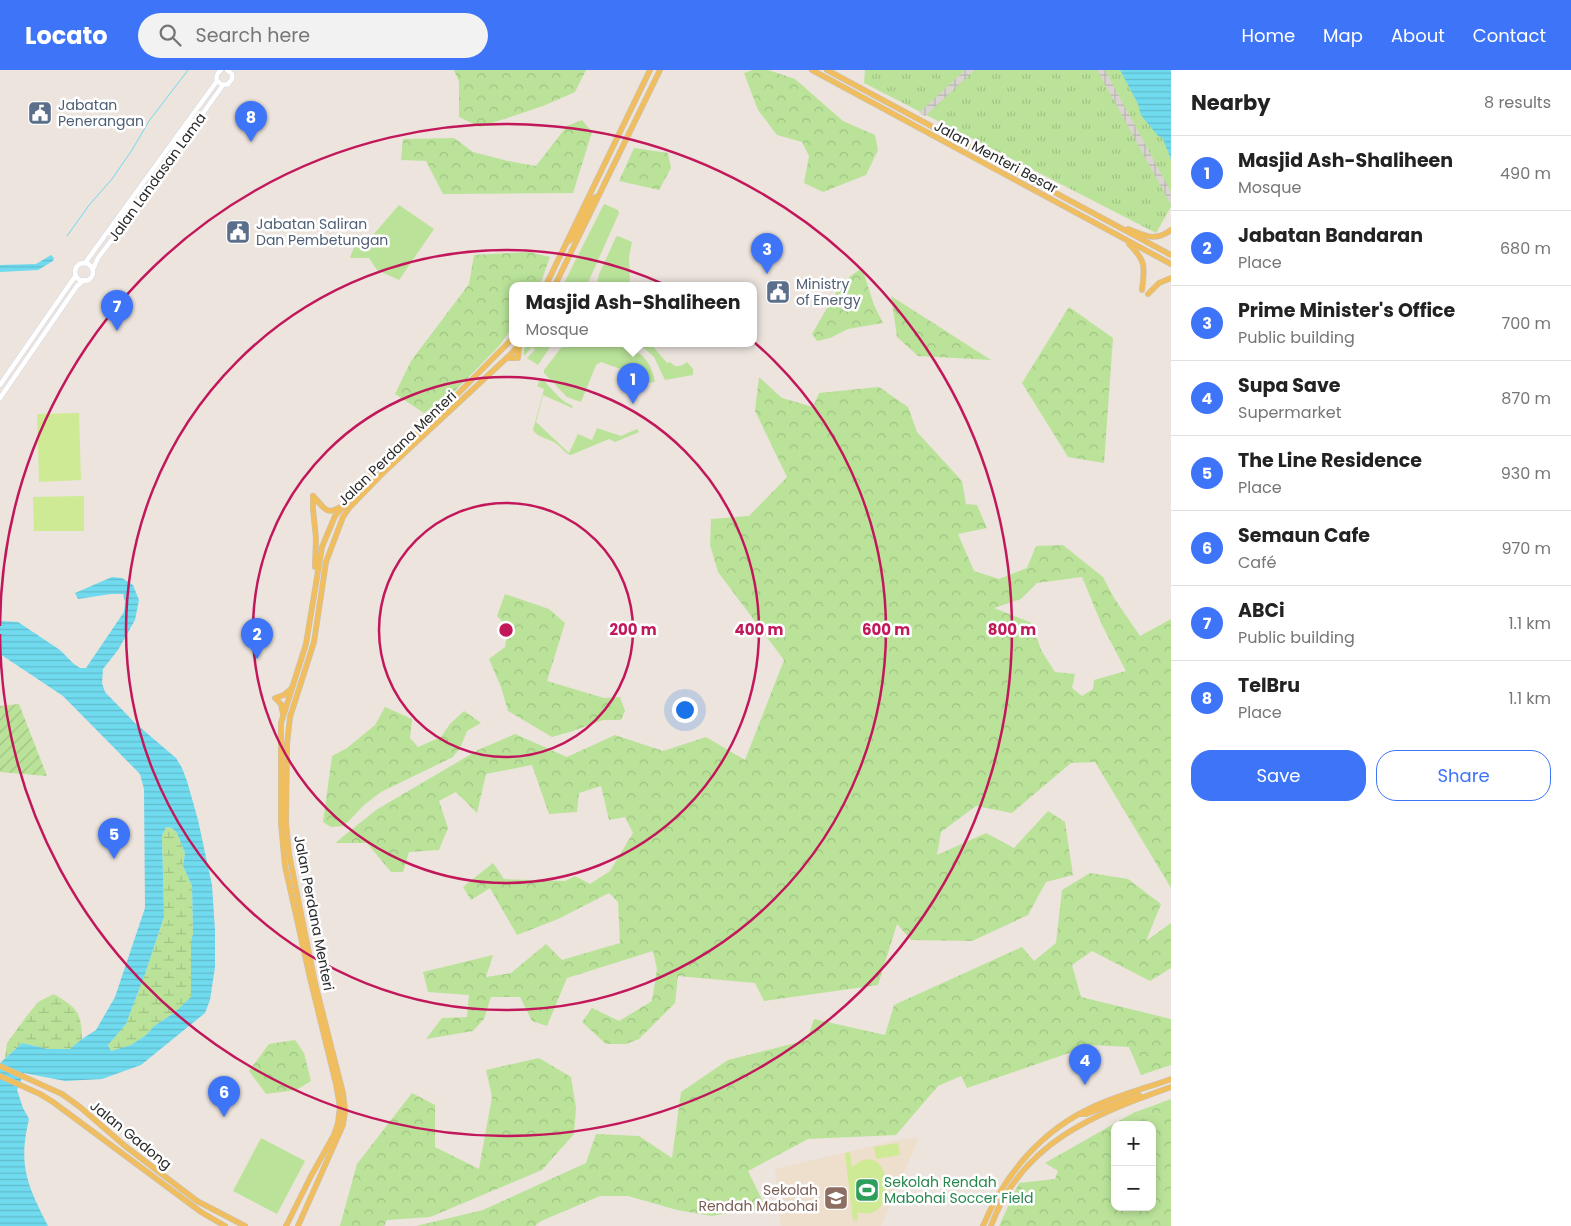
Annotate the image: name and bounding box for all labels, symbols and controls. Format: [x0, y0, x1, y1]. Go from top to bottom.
search box [138, 13, 488, 58]
text: Locato [25, 19, 108, 52]
icon: search [156, 21, 184, 49]
text: Search here [196, 22, 310, 49]
text: Home [1241, 23, 1295, 48]
text: Map [1323, 23, 1363, 48]
text: About [1391, 23, 1445, 48]
text: Contact [1473, 23, 1546, 48]
text: Nearby [1191, 88, 1271, 117]
text: 8 results [1484, 91, 1551, 114]
place label: Jabatan Penerangan [58, 95, 144, 131]
public building icon: Jabatan Penerangan [27, 100, 53, 126]
pin: 8 [235, 101, 267, 142]
street label: Jalan Landasan Lama [103, 109, 211, 245]
street label: Jalan Menteri Besar [931, 116, 1061, 198]
text: Masjid Ash-Shaliheen [1238, 147, 1453, 174]
text: 1 [1204, 162, 1210, 185]
text: 490 m [1500, 162, 1551, 185]
text: Mosque [1238, 176, 1301, 199]
place label: Jabatan Saliran Dan Pembetungan [256, 214, 388, 250]
public building icon: Jabatan Saliran Dan Pembetungan [225, 219, 251, 245]
text: Jabatan Bandaran [1238, 222, 1423, 249]
pin: 3 [751, 233, 783, 274]
text: 2 [1202, 237, 1212, 260]
text: 680 m [1500, 237, 1551, 260]
text: Place [1238, 251, 1282, 274]
place label: Ministry of Energy [796, 274, 861, 310]
public building icon: Ministry of Energy [765, 279, 791, 305]
popup [509, 282, 757, 347]
text: Masjid Ash-Shaliheen [525, 289, 741, 316]
pin: 7 [101, 290, 133, 331]
text: Prime Minister's Office [1238, 297, 1455, 324]
text: 3 [1202, 312, 1212, 335]
text: 700 m [1501, 312, 1551, 335]
text: Mosque [525, 318, 589, 341]
text: Public building [1238, 326, 1355, 349]
pin: 1 [617, 363, 649, 404]
text: Supa Save [1238, 372, 1341, 399]
street label: Jalan Perdana Menteri [333, 386, 461, 510]
text: 4 [1202, 387, 1212, 410]
text: 870 m [1501, 387, 1551, 410]
text: Supermarket [1238, 401, 1342, 424]
text: The Line Residence [1238, 447, 1422, 474]
text: 5 [1202, 462, 1212, 485]
text: 930 m [1501, 462, 1551, 485]
text: Place [1238, 476, 1282, 499]
text: Semaun Cafe [1238, 522, 1370, 549]
text: 6 [1202, 537, 1212, 560]
text: 970 m [1501, 537, 1551, 560]
text: Café [1238, 551, 1276, 574]
text: ABCi [1238, 597, 1285, 624]
text: 7 [1203, 612, 1211, 635]
text: 1.1 km [1508, 612, 1551, 635]
pin: 2 [241, 618, 273, 659]
text: 200 m [609, 619, 657, 640]
text: 400 m [735, 619, 784, 640]
text: 600 m [862, 619, 910, 640]
text: 800 m [988, 619, 1036, 640]
centre of rings [497, 621, 515, 639]
text: Public building [1238, 626, 1355, 649]
text: TelBru [1238, 672, 1300, 699]
text: 8 [1202, 687, 1212, 710]
text: 1.1 km [1508, 687, 1551, 710]
your location [672, 697, 698, 723]
text: Place [1238, 701, 1282, 724]
button: Save [1191, 750, 1366, 801]
button: Share [1376, 750, 1551, 801]
pin: 5 [98, 818, 130, 859]
street label: Jalan Perdana Menteri [289, 834, 339, 992]
pin: 4 [1069, 1044, 1101, 1085]
pin: 6 [208, 1076, 240, 1117]
street label: Jalan Gadong [86, 1096, 176, 1174]
map controls [1111, 1121, 1156, 1211]
button: + [1111, 1121, 1156, 1166]
button: − [1111, 1166, 1156, 1211]
place label: Sekolah Rendah Mabohai Soccer Field [884, 1172, 1033, 1208]
sports icon: Sekolah Rendah Mabohai Soccer Field [854, 1177, 880, 1203]
place label: Sekolah Rendah Mabohai [698, 1180, 818, 1216]
school or university icon: Sekolah Rendah Mabohai [823, 1185, 849, 1211]

